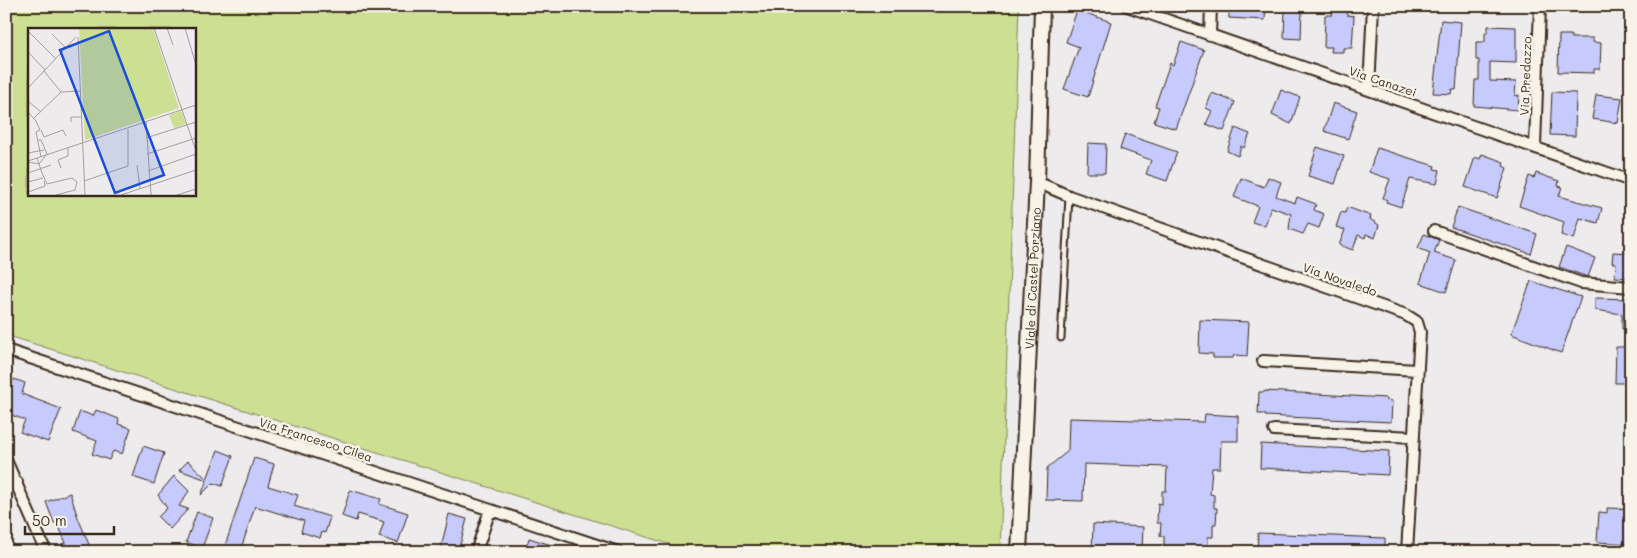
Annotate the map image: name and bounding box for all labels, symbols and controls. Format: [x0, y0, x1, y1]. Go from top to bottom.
inset map [28, 28, 195, 195]
street label: Via Predazzo [1516, 36, 1534, 116]
street label: Via Canazei [1347, 62, 1419, 100]
street label: Viale di Castel Porziano [1021, 207, 1044, 350]
street label: Via Novaledo [1301, 259, 1379, 299]
street label: Via Francesco Cilea [257, 413, 375, 465]
scale bar [25, 503, 114, 535]
text: 50 m [32, 510, 67, 530]

